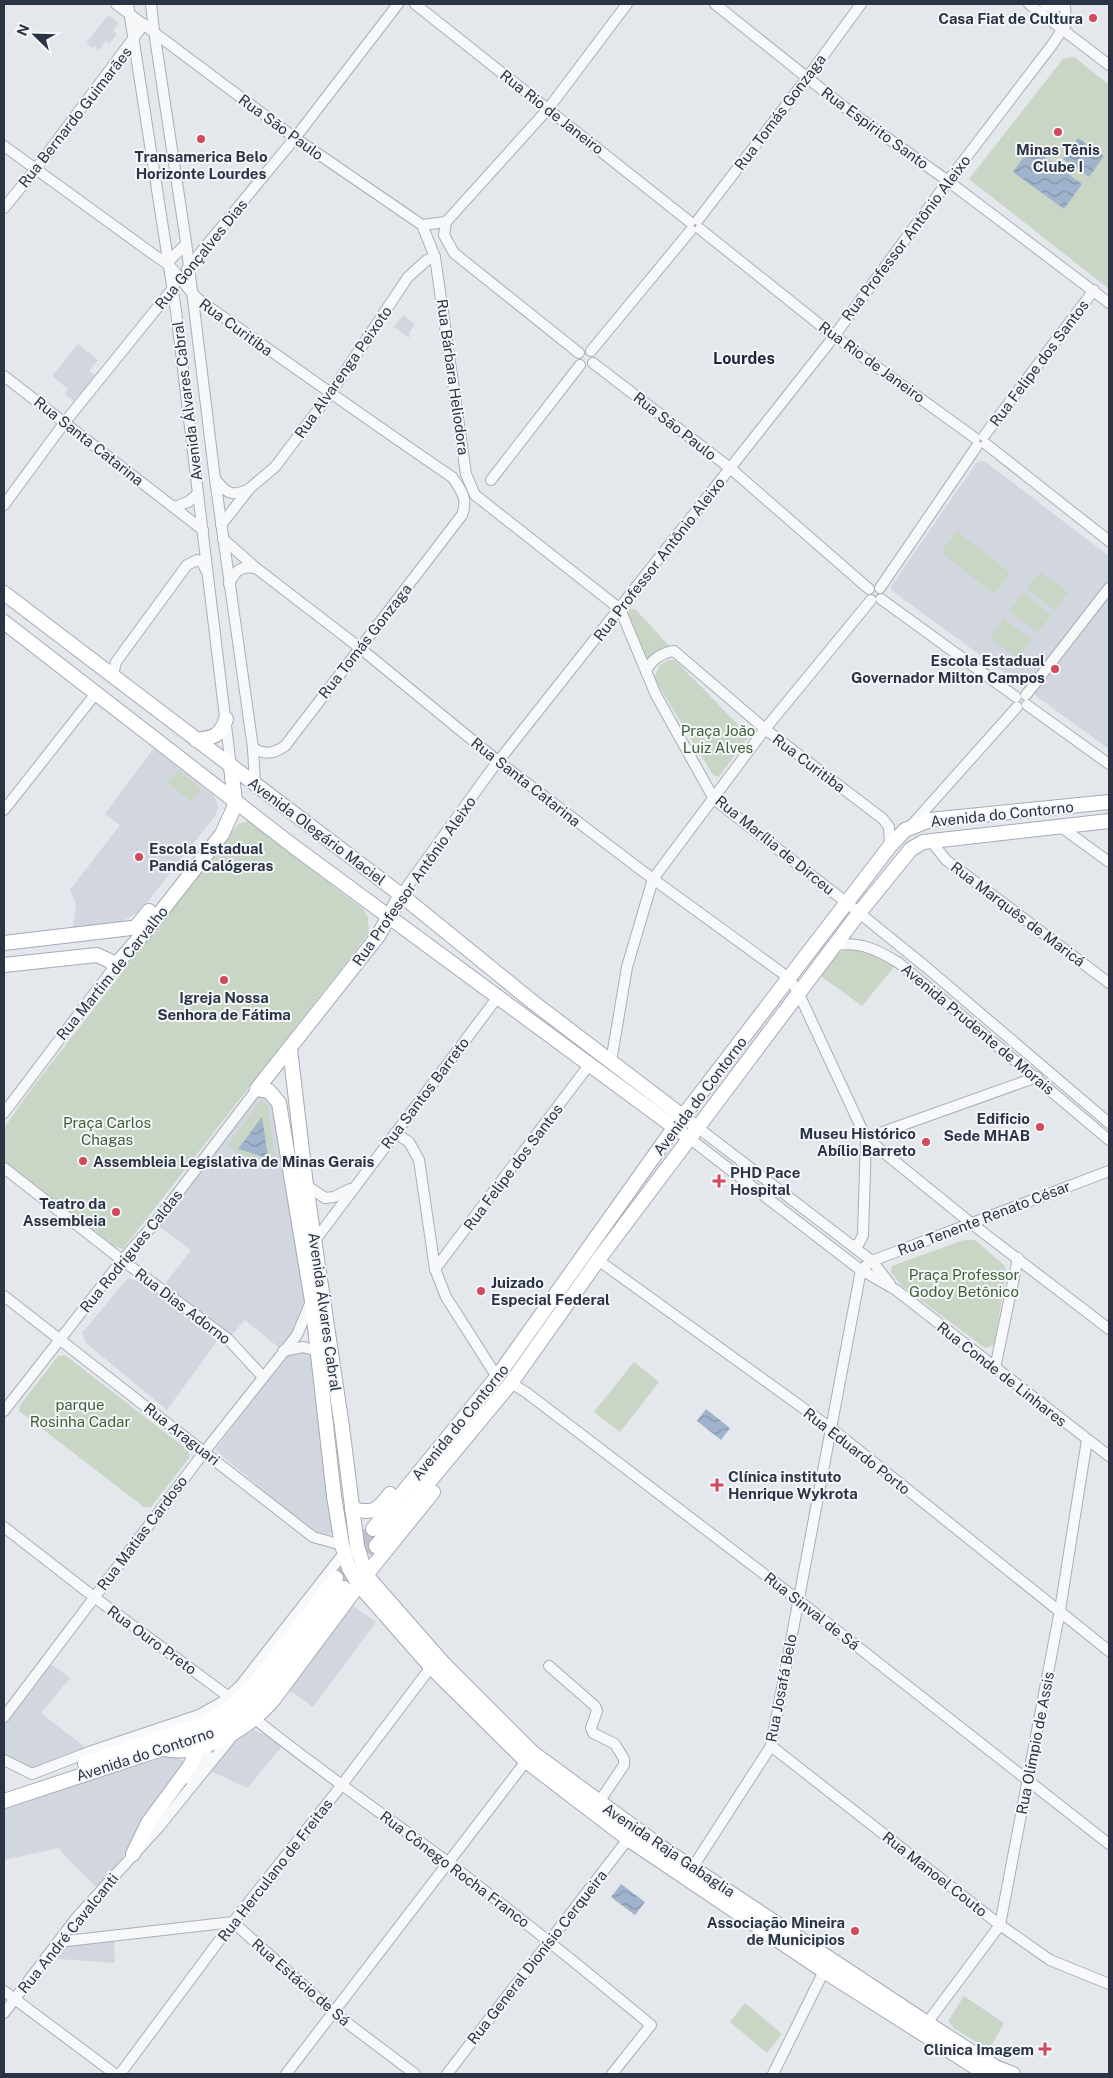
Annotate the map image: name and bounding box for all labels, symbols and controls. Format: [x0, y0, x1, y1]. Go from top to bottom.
north arrow [10, 10, 60, 60]
place label: Casa Fiat de Cultura [938, 10, 1083, 27]
marker: Casa Fiat de Cultura [1087, 12, 1099, 24]
text: N [14, 22, 33, 38]
street label: Rua Bernardo Guimarães [15, 43, 135, 191]
street label: Rua Tomás Gonzaga [731, 51, 829, 173]
street label: Rua Rio de Janeiro [497, 66, 607, 158]
street label: Rua Espírito Santo [818, 83, 932, 173]
street label: Rua São Paulo [235, 91, 327, 163]
marker: Minas Tênis Clube I [1052, 126, 1064, 138]
marker: Transamerica Belo Horizonte Lourdes [195, 133, 207, 145]
place label: Minas Tênis Clube I [1016, 141, 1100, 175]
place label: Transamerica Belo Horizonte Lourdes [134, 148, 268, 182]
street label: Rua Professor Antônio Aleixo [838, 152, 974, 324]
street label: Rua Gonçalves Dias [151, 196, 251, 312]
street label: Rua Curitiba [196, 295, 276, 359]
street label: Rua Felipe dos Santos [986, 296, 1092, 430]
street label: Rua Bárbara Heliodora [434, 298, 472, 456]
street label: Rua Alvarenga Peixoto [291, 303, 395, 441]
street label: Rua Rio de Janeiro [816, 318, 928, 406]
street label: Avenida Álvares Cabral [169, 320, 205, 482]
district label: Lourdes [713, 349, 775, 368]
street label: Rua São Paulo [630, 388, 720, 464]
street label: Rua Santa Catarina [31, 393, 147, 489]
street label: Rua Professor Antônio Aleixo [590, 474, 728, 644]
street label: Rua Tomás Gonzaga [315, 580, 415, 702]
place label: Escola Estadual Governador Milton Campos [851, 652, 1045, 686]
marker: Escola Estadual Governador Milton Campos [1049, 663, 1061, 675]
park label: Praça João Luiz Alves [681, 722, 755, 756]
street label: Rua Curitiba [769, 730, 849, 796]
street label: Rua Santa Catarina [468, 734, 584, 830]
street label: Avenida Olegário Maciel [245, 774, 389, 888]
street label: Rua Marília de Dirceu [712, 792, 838, 898]
street label: Rua Professor Antônio Aleixo [349, 793, 479, 969]
street label: Avenida do Contorno [930, 798, 1074, 830]
place label: Escola Estadual Pandiá Calógeras [149, 840, 273, 874]
marker: Escola Estadual Pandiá Calógeras [133, 851, 145, 863]
street label: Rua Marquês de Maricá [948, 858, 1088, 970]
street label: Rua Martim de Carvalho [53, 903, 171, 1043]
street label: Avenida Prudente de Morais [898, 960, 1058, 1098]
marker: Igreja Nossa Senhora de Fátima [218, 974, 230, 986]
place label: Igreja Nossa Senhora de Fátima [157, 989, 291, 1023]
street label: Avenida do Contorno [650, 1033, 750, 1159]
street label: Rua Santos Barreto [378, 1034, 472, 1152]
street label: Rua Felipe dos Santos [460, 1100, 566, 1234]
place label: Edificio Sede MHAB [943, 1110, 1030, 1144]
park label: Praça Carlos Chagas [63, 1114, 151, 1148]
marker: Edificio Sede MHAB [1034, 1121, 1046, 1133]
place label: Museu Histórico Abílio Barreto [799, 1125, 916, 1159]
marker: Museu Histórico Abílio Barreto [920, 1136, 932, 1148]
place label: Assembleia Legislativa de Minas Gerais [93, 1153, 375, 1170]
marker: Assembleia Legislativa de Minas Gerais [77, 1155, 89, 1167]
place label: PHD Pace Hospital [730, 1164, 800, 1198]
marker: PHD Pace Hospital [712, 1174, 726, 1188]
street label: Rua Tenente Renato César [895, 1177, 1073, 1259]
street label: Rua Rodrigues Caldas [76, 1186, 186, 1316]
place label: Teatro da Assembleia [23, 1195, 106, 1229]
marker: Teatro da Assembleia [110, 1206, 122, 1218]
street label: Avenida Álvares Cabral [305, 1231, 345, 1393]
street label: Rua Dias Adorno [132, 1265, 234, 1347]
park label: Praça Professor Godoy Betônico [909, 1266, 1019, 1300]
place label: Juizado Especial Federal [491, 1274, 610, 1308]
marker: Juizado Especial Federal [475, 1285, 487, 1297]
street label: Rua Conde de Linhares [934, 1318, 1070, 1430]
street label: Avenida do Contorno [408, 1361, 512, 1483]
park label: parque Rosinha Cadar [30, 1396, 130, 1430]
street label: Rua Araguari [141, 1399, 223, 1469]
street label: Rua Eduardo Porto [800, 1404, 914, 1498]
place label: Clínica instituto Henrique Wykrota [728, 1468, 858, 1502]
street label: Rua Matias Cardoso [94, 1473, 190, 1593]
marker: Clínica instituto Henrique Wykrota [710, 1478, 724, 1492]
street label: Rua Sinval de Sá [761, 1569, 863, 1653]
street label: Rua Ouro Preto [104, 1602, 200, 1678]
street label: Rua Josafá Belo [762, 1632, 800, 1744]
street label: Rua Olímpio de Assis [1013, 1670, 1057, 1816]
street label: Avenida do Contorno [74, 1724, 216, 1784]
street label: Rua Herculano de Freitas [214, 1795, 336, 1945]
street label: Avenida Raja Gabaglia [600, 1800, 738, 1900]
street label: Rua Cônego Rocha Franco [377, 1807, 533, 1931]
street label: Rua Manoel Couto [879, 1828, 991, 1920]
street label: Rua General Dionísio Cerqueira [464, 1867, 610, 2047]
street label: Rua André Cavalcanti [14, 1870, 122, 1996]
place label: Associação Mineira de Municipios [707, 1914, 845, 1948]
marker: Associação Mineira de Municipios [849, 1925, 861, 1937]
street label: Rua Estácio de Sá [249, 1935, 353, 2029]
place label: Clinica Imagem [924, 2041, 1034, 2058]
marker: Clinica Imagem [1038, 2042, 1052, 2056]

